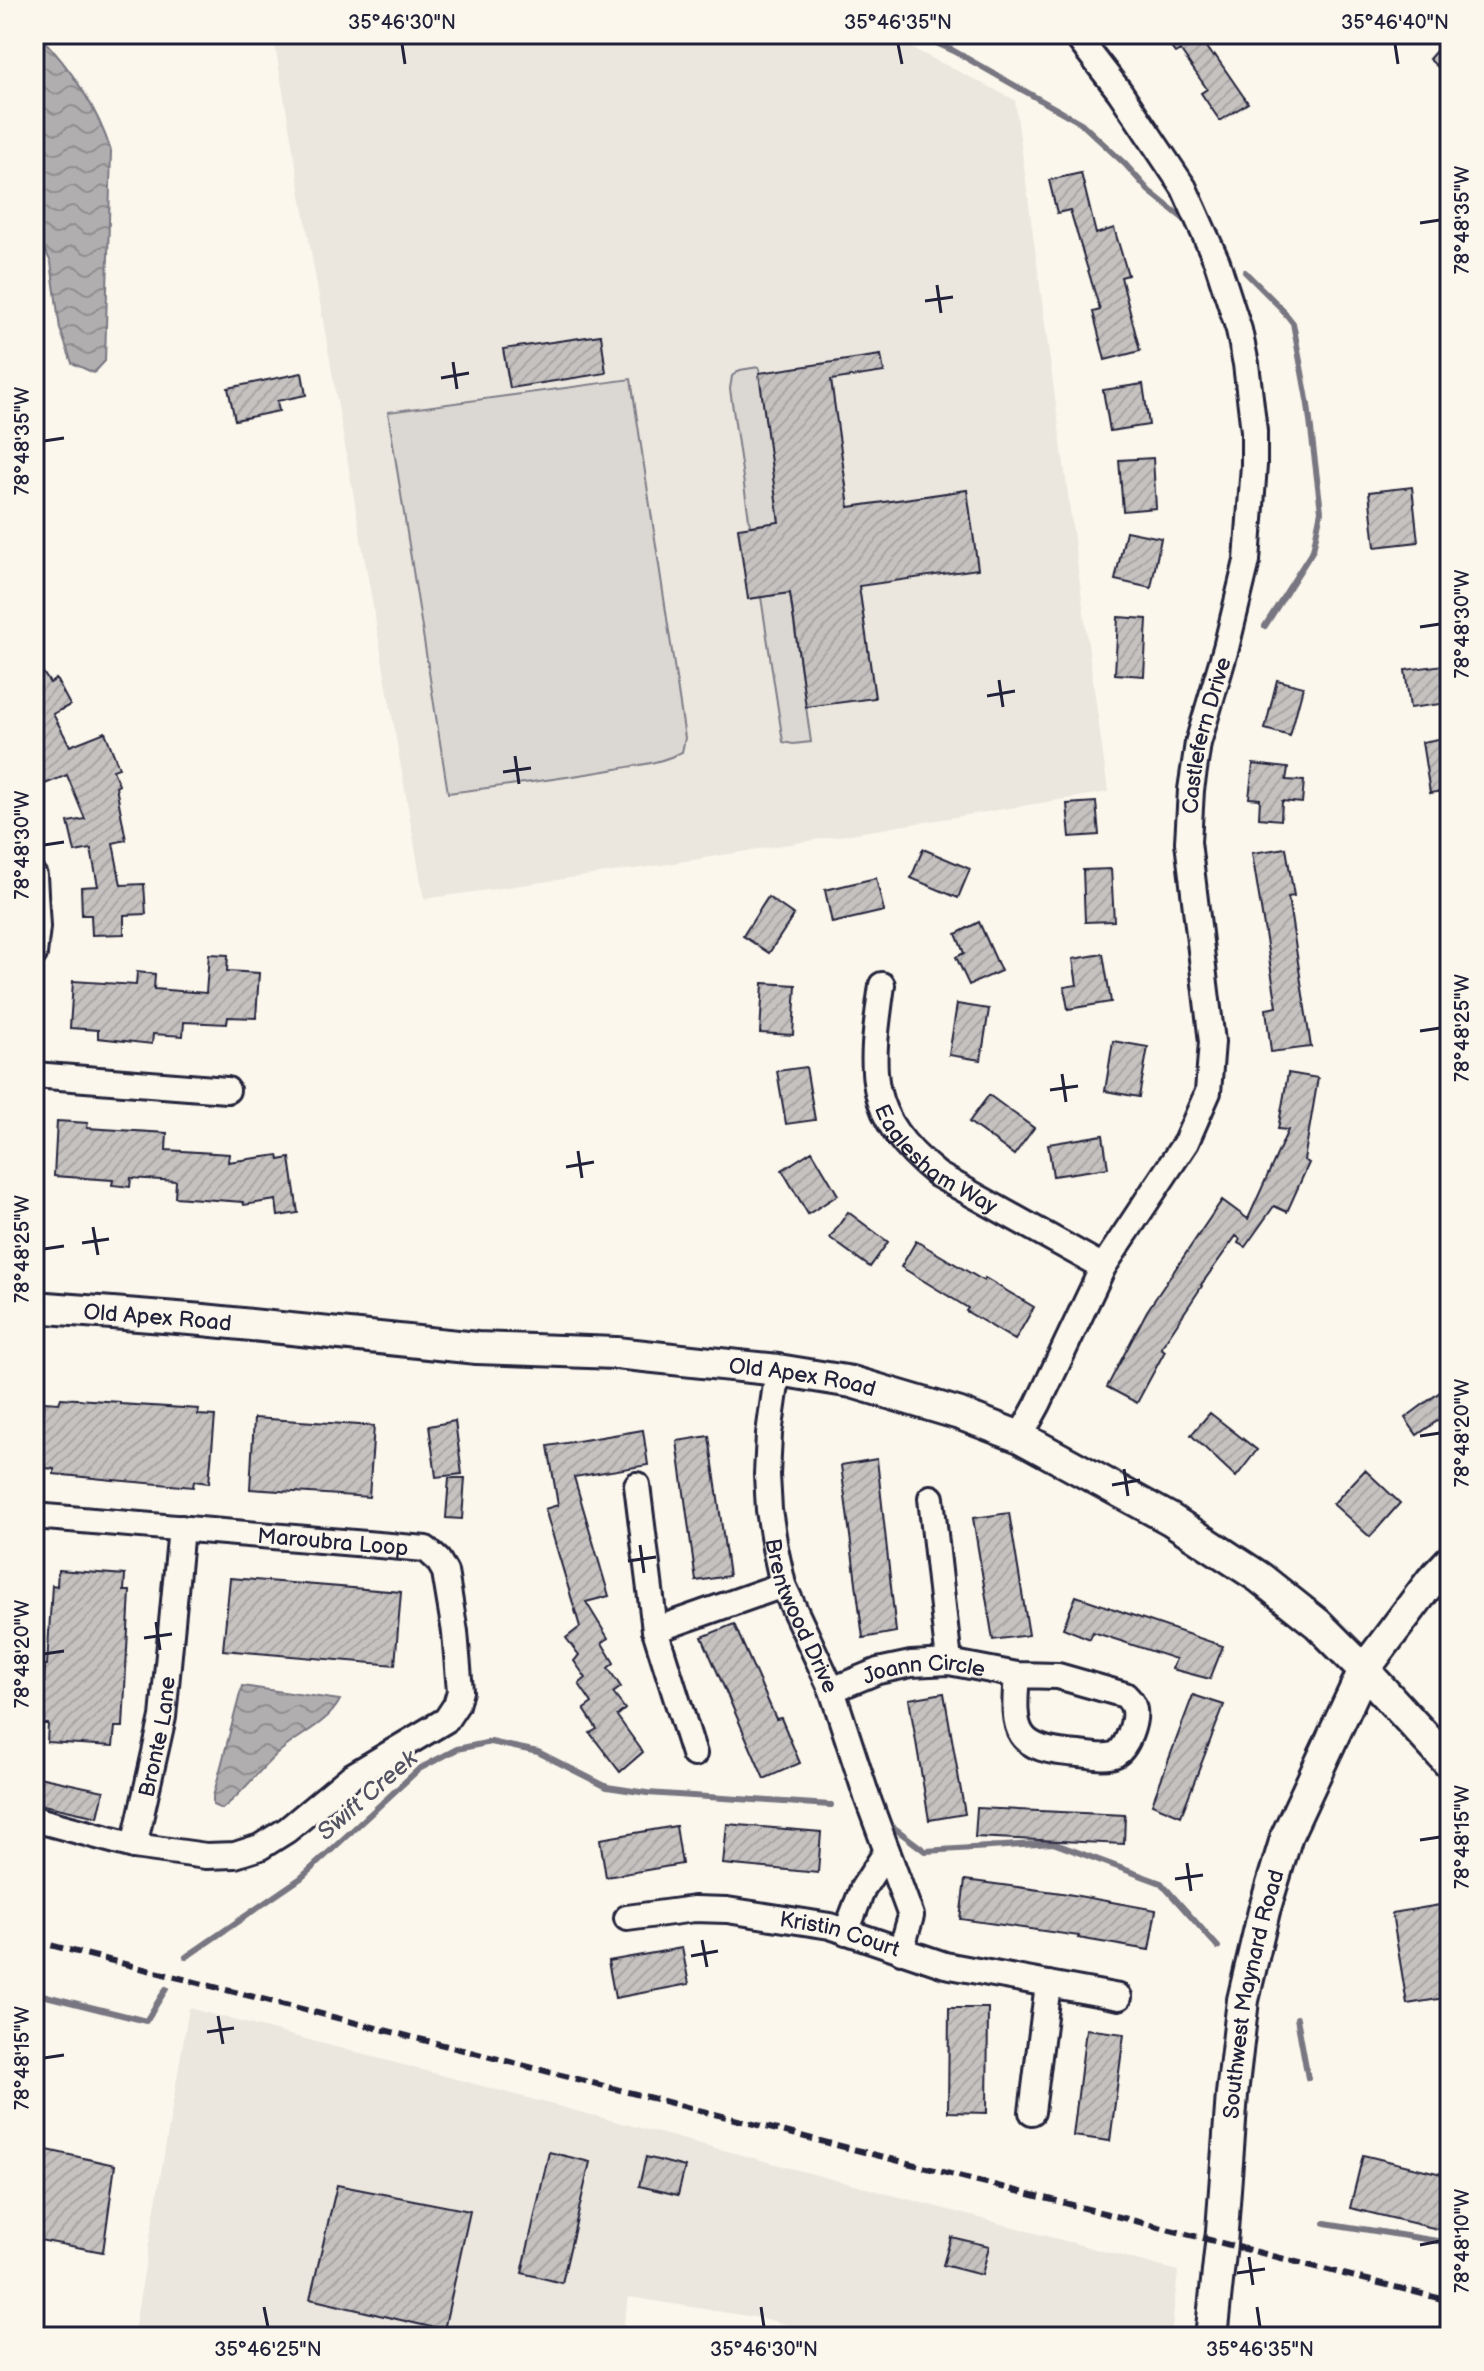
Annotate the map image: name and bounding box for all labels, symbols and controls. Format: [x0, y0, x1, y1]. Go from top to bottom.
text: 35°46'30"N [348, 11, 456, 35]
text: 35°46'35"N [844, 11, 952, 35]
text: 35°46'40"N [1341, 11, 1449, 35]
text: 78°48'35"W [1451, 166, 1475, 274]
text: 78°48'35"W [11, 387, 35, 495]
text: 78°48'30"W [1451, 570, 1475, 678]
street label: Castlefern Drive [1178, 654, 1238, 815]
text: 78°48'30"W [11, 791, 35, 899]
text: 78°48'25"W [1451, 974, 1475, 1082]
street label: Eaglesham Way [868, 1100, 1002, 1221]
text: 78°48'25"W [11, 1195, 35, 1303]
street label: Old Apex Road [82, 1299, 233, 1338]
street label: Old Apex Road [728, 1353, 879, 1403]
text: 78°48'20"W [1451, 1379, 1475, 1487]
street label: Maroubra Loop [256, 1523, 409, 1562]
street label: Brentwood Drive [759, 1537, 843, 1698]
text: 78°48'20"W [11, 1600, 35, 1708]
street label: Joann Circle [859, 1650, 987, 1691]
street label: Bronte Lane [133, 1675, 182, 1800]
water label: Swift Creek [311, 1743, 424, 1847]
text: 78°48'15"W [1451, 1785, 1475, 1889]
street label: Southwest Maynard Road [1218, 1867, 1291, 2120]
street label: Kristin Court [778, 1906, 903, 1964]
text: 78°48'15"W [11, 2006, 35, 2110]
text: 78°48'10"W [1451, 2189, 1475, 2293]
text: 35°46'25"N [214, 2338, 322, 2362]
text: 35°46'30"N [710, 2338, 818, 2362]
text: 35°46'35"N [1206, 2338, 1314, 2362]

